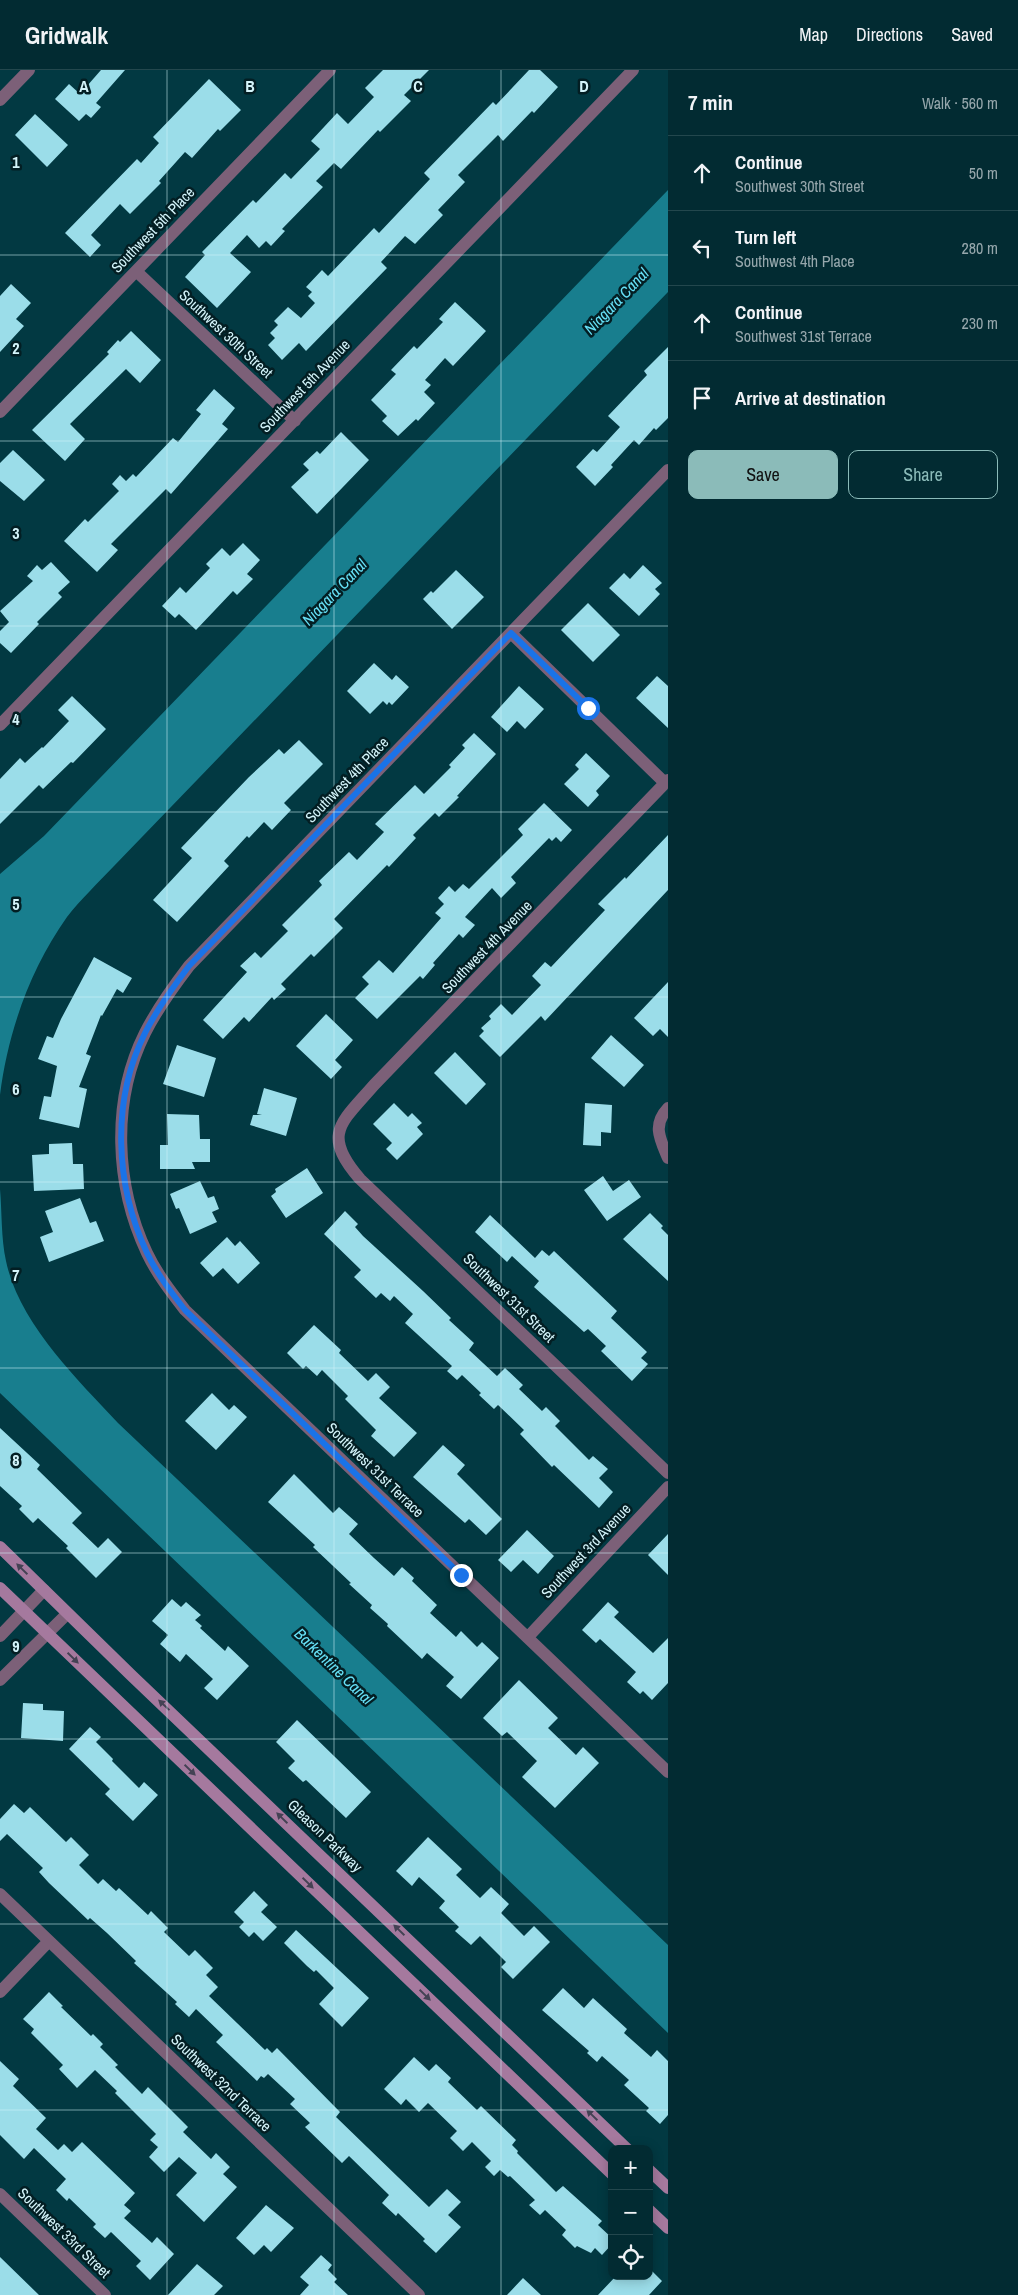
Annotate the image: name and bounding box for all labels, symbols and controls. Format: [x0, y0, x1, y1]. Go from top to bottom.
text: Gridwalk [25, 19, 108, 51]
text: Map [799, 22, 828, 47]
text: Directions [856, 22, 923, 47]
text: Saved [951, 22, 993, 47]
text: A [79, 75, 89, 97]
text: B [245, 75, 255, 97]
text: C [413, 75, 423, 97]
text: D [579, 75, 589, 97]
text: 7 min [688, 88, 733, 117]
text: Walk · 560 m [922, 92, 998, 114]
text: Continue [735, 149, 803, 175]
text: 1 [12, 151, 20, 173]
icon: ahead [688, 159, 716, 187]
text: 50 m [969, 162, 998, 184]
text: Southwest 30th Street [735, 175, 864, 197]
street label: Southwest 5th Place [106, 182, 199, 277]
text: Turn left [735, 224, 796, 250]
icon: left [688, 234, 716, 262]
text: 280 m [962, 237, 998, 259]
text: Southwest 4th Place [735, 250, 855, 272]
water label: Niagara Canal [579, 262, 654, 339]
street label: Southwest 30th Street [175, 285, 278, 383]
text: Continue [735, 299, 803, 325]
icon: ahead [688, 309, 716, 337]
text: 230 m [962, 312, 998, 334]
text: Southwest 31st Terrace [735, 325, 872, 347]
street label: Southwest 5th Avenue [255, 334, 355, 437]
text: 2 [12, 337, 20, 359]
icon: arrive [688, 384, 716, 412]
text: Arrive at destination [735, 385, 886, 411]
button: Save [688, 450, 838, 499]
button: Share [848, 450, 998, 499]
text: 3 [12, 522, 20, 544]
water label: Niagara Canal [297, 553, 372, 630]
route start [577, 697, 600, 720]
text: 4 [12, 708, 20, 730]
street label: Southwest 4th Place [300, 732, 393, 827]
text: 5 [12, 893, 20, 915]
street label: Southwest 4th Avenue [437, 895, 537, 998]
text: 6 [12, 1078, 20, 1100]
street label: Southwest 31st Street [459, 1248, 560, 1347]
text: 7 [12, 1264, 20, 1286]
street label: Southwest 31st Terrace [322, 1418, 429, 1522]
text: 8 [12, 1449, 20, 1471]
street label: Southwest 3rd Avenue [536, 1498, 635, 1603]
one-way arrow [16, 1563, 28, 1575]
route end [450, 1564, 473, 1587]
water label: Barkentine Canal [290, 1623, 379, 1710]
text: 9 [12, 1635, 20, 1657]
one-way arrow [67, 1652, 79, 1664]
one-way arrow [159, 1699, 171, 1711]
one-way arrow [184, 1764, 196, 1776]
street label: Gleason Parkway [283, 1795, 368, 1877]
one-way arrow [276, 1812, 288, 1824]
one-way arrow [301, 1877, 313, 1889]
one-way arrow [393, 1924, 405, 1936]
one-way arrow [419, 1989, 431, 2001]
street label: Southwest 32nd Terrace [166, 2029, 276, 2136]
one-way arrow [586, 2109, 598, 2121]
map controls [608, 2145, 653, 2280]
button: + [608, 2145, 653, 2190]
street label: Southwest 33rd Street [13, 2183, 116, 2283]
button: − [608, 2190, 653, 2235]
button: locate [608, 2235, 653, 2280]

